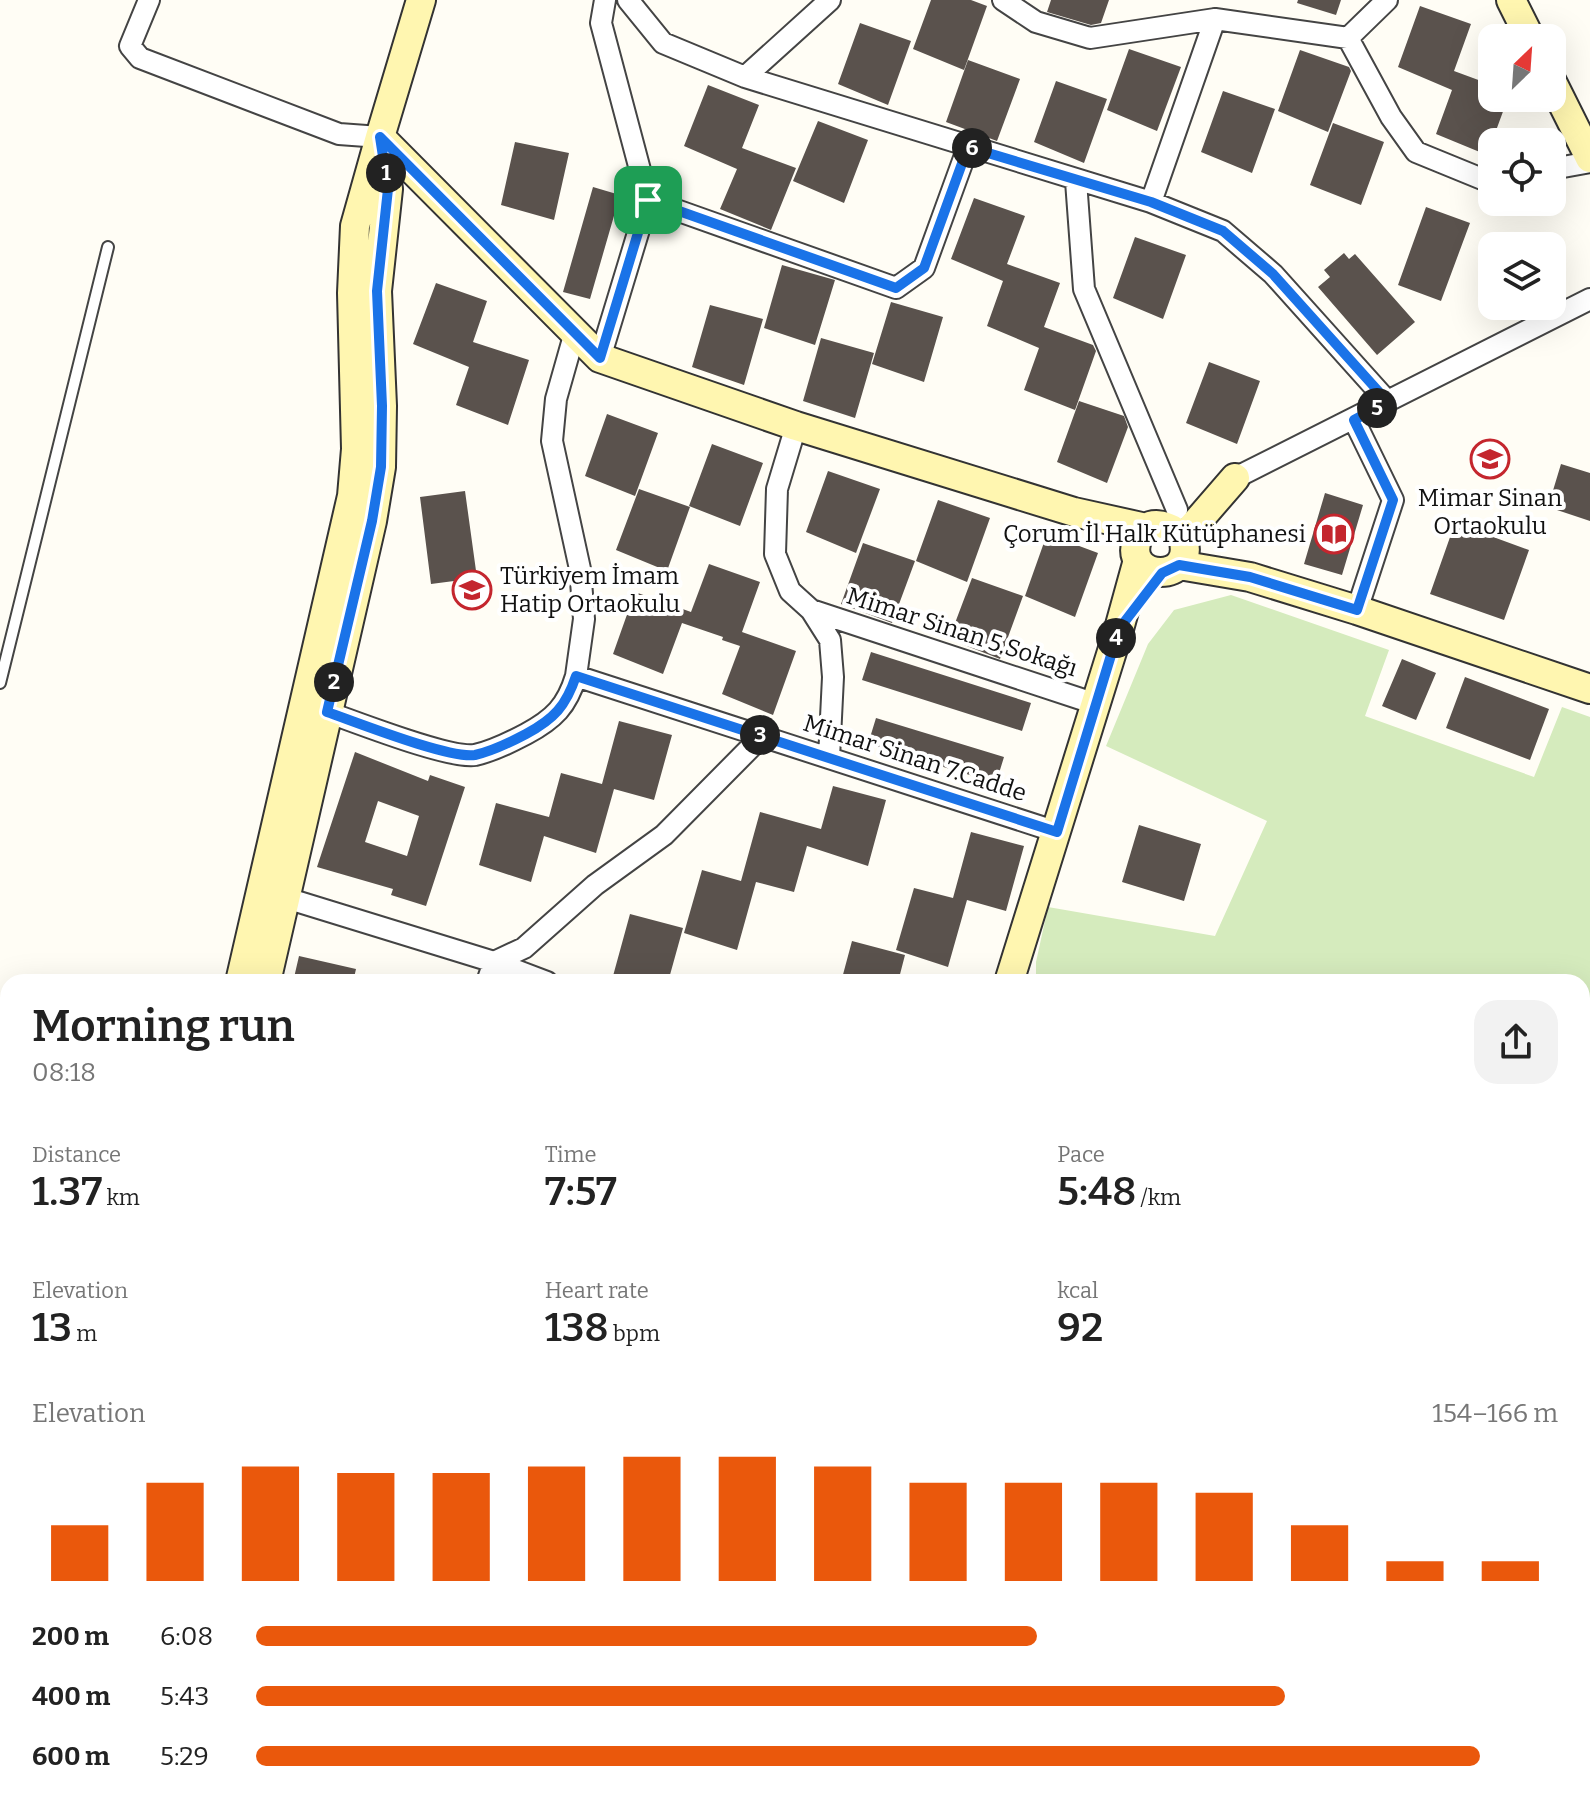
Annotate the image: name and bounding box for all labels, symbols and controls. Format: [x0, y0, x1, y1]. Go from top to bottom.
north arrow [1478, 24, 1566, 112]
map controls [1478, 24, 1566, 320]
pin: 6 [952, 128, 992, 168]
button: locate [1478, 128, 1566, 216]
text: 6 [965, 134, 979, 161]
pin: 1 [366, 153, 406, 193]
text: 1 [381, 159, 391, 186]
pin [614, 166, 682, 234]
icon: arrive [626, 178, 670, 222]
button: layers [1478, 232, 1566, 320]
pin: 5 [1357, 388, 1397, 428]
text: 5 [1371, 394, 1383, 421]
school or university icon: Mimar Sinan Ortaokulu [1469, 438, 1511, 480]
place label: Mimar Sinan Ortaokulu [1418, 484, 1562, 540]
library icon: Çorum İl Halk Kütüphanesi [1313, 513, 1355, 555]
place label: Çorum İl Halk Kütüphanesi [1003, 520, 1306, 548]
place label: Türkiyem İmam Hatip Ortaokulu [500, 562, 680, 618]
school or university icon: Türkiyem İmam Hatip Ortaokulu [451, 569, 493, 611]
street label: Mimar Sinan 5.Sokağı [843, 582, 1081, 682]
pin: 4 [1096, 618, 1136, 658]
text: 4 [1109, 624, 1123, 651]
pin: 2 [314, 662, 354, 702]
text: 2 [328, 668, 340, 695]
street label: Mimar Sinan 7.Cadde [800, 709, 1030, 807]
pin: 3 [740, 715, 780, 755]
text: 3 [754, 721, 766, 748]
text: Morning run [32, 1000, 295, 1053]
button: share [1474, 1000, 1558, 1084]
text: 08:18 [32, 1057, 96, 1088]
text: Distance [32, 1141, 121, 1168]
text: Time [545, 1141, 597, 1168]
text: Pace [1057, 1141, 1105, 1168]
text: 1.37 [32, 1168, 102, 1216]
text: 7:57 [545, 1168, 617, 1216]
text: 5:48 [1057, 1168, 1136, 1216]
text: km [102, 1184, 140, 1211]
text: /km [1136, 1184, 1181, 1211]
text: Elevation [32, 1277, 128, 1304]
text: Heart rate [545, 1277, 649, 1304]
text: kcal [1057, 1277, 1098, 1304]
text: 13 [32, 1304, 72, 1352]
text: 138 [545, 1304, 609, 1352]
text: 92 [1057, 1304, 1103, 1352]
text: m [72, 1320, 97, 1347]
text: bpm [609, 1320, 660, 1347]
text: Elevation [32, 1398, 145, 1429]
text: 154–166 m [1432, 1398, 1558, 1429]
text: 200 m [32, 1621, 109, 1652]
text: 6:08 [160, 1621, 213, 1652]
text: 400 m [32, 1681, 110, 1712]
text: 5:43 [160, 1681, 209, 1712]
text: 600 m [32, 1741, 110, 1772]
text: 5:29 [160, 1741, 209, 1772]

